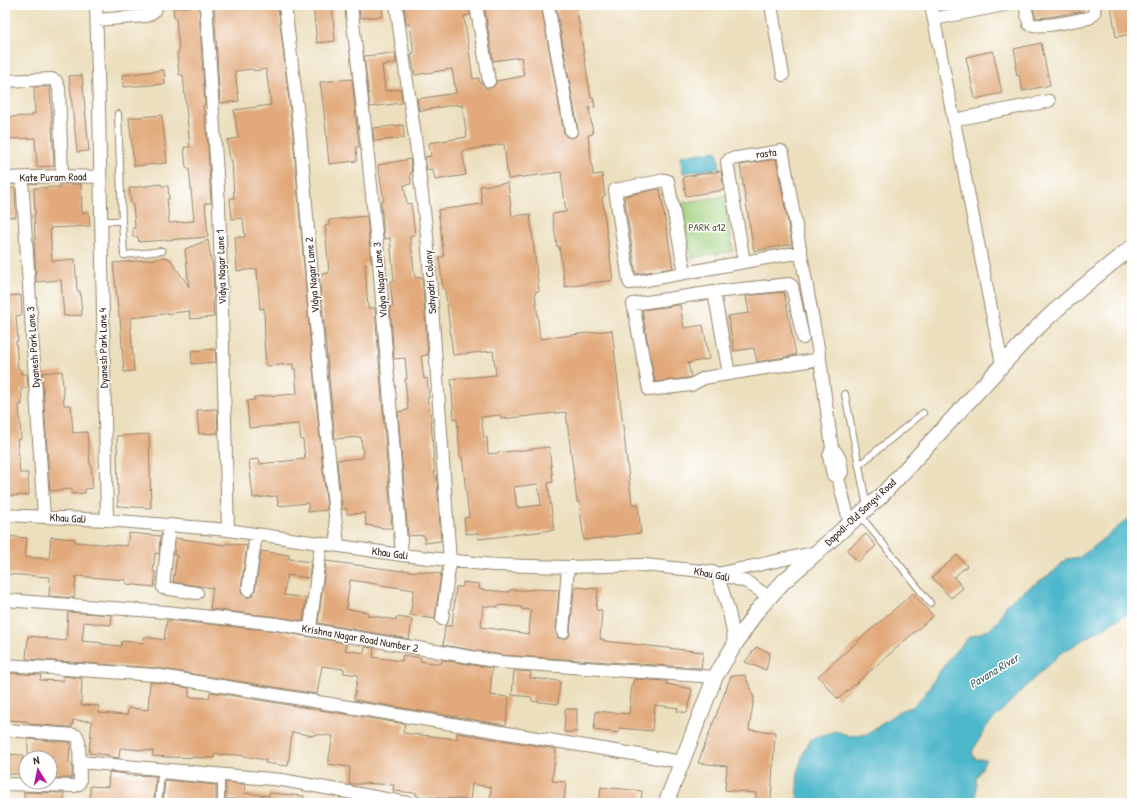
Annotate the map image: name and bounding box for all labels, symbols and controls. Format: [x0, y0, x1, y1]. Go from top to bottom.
street label: rasta [755, 145, 778, 161]
street label: Kate Puram Road [19, 169, 87, 185]
park label: PARK a12 [688, 220, 726, 234]
street label: Vidya Nagar Lane 1 [213, 229, 229, 305]
street label: Vidya Nagar Lane 2 [302, 237, 322, 313]
street label: Vidya Nagar Lane 3 [370, 242, 390, 318]
street label: Sahyadri Colony [421, 249, 439, 314]
street label: Dyanesh Park Lane 3 [23, 306, 43, 388]
street label: Dyanesh Park Lane 4 [95, 308, 111, 388]
street label: Dapodi-Old Sangvi Road [821, 475, 899, 549]
street label: Khau Gali [49, 510, 87, 526]
street label: Khau Gali [371, 544, 409, 562]
street label: Khau Gali [693, 564, 731, 584]
street label: Krishna Nagar Road Number 2 [300, 621, 420, 655]
water label: Pavana River [966, 648, 1023, 692]
north arrow [18, 750, 58, 790]
text: N [32, 753, 41, 768]

